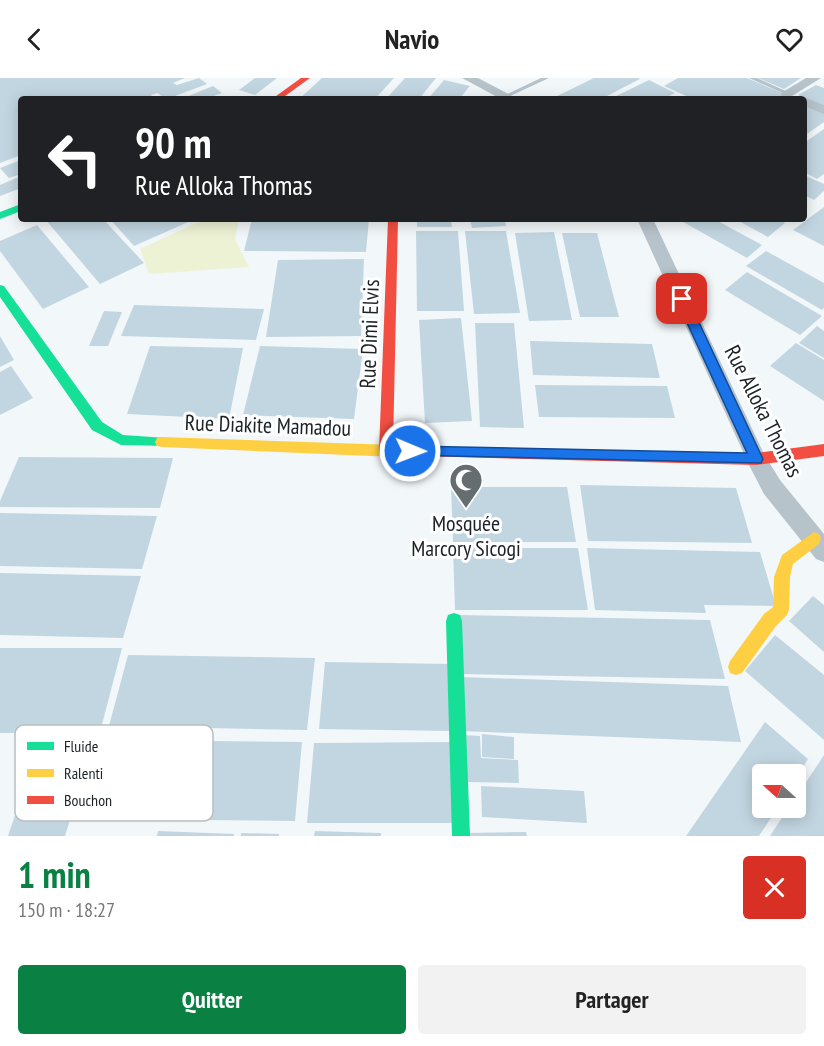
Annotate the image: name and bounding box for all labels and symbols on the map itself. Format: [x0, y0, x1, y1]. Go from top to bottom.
pin [656, 273, 707, 324]
street label: Rue Dimi Elvis [353, 279, 385, 389]
street label: Rue Alloka Thomas [719, 340, 809, 482]
street label: Rue Diakite Mamadou [184, 408, 352, 442]
position arrow [378, 419, 442, 483]
mosque icon: Mosquée Marcory Sicogi [448, 462, 484, 509]
place label: Mosquée Marcory Sicogi [411, 509, 521, 562]
legend [15, 725, 213, 821]
text: Fluide [64, 736, 98, 756]
text: Ralenti [64, 763, 103, 783]
north arrow [752, 764, 806, 818]
text: Bouchon [64, 790, 112, 810]

